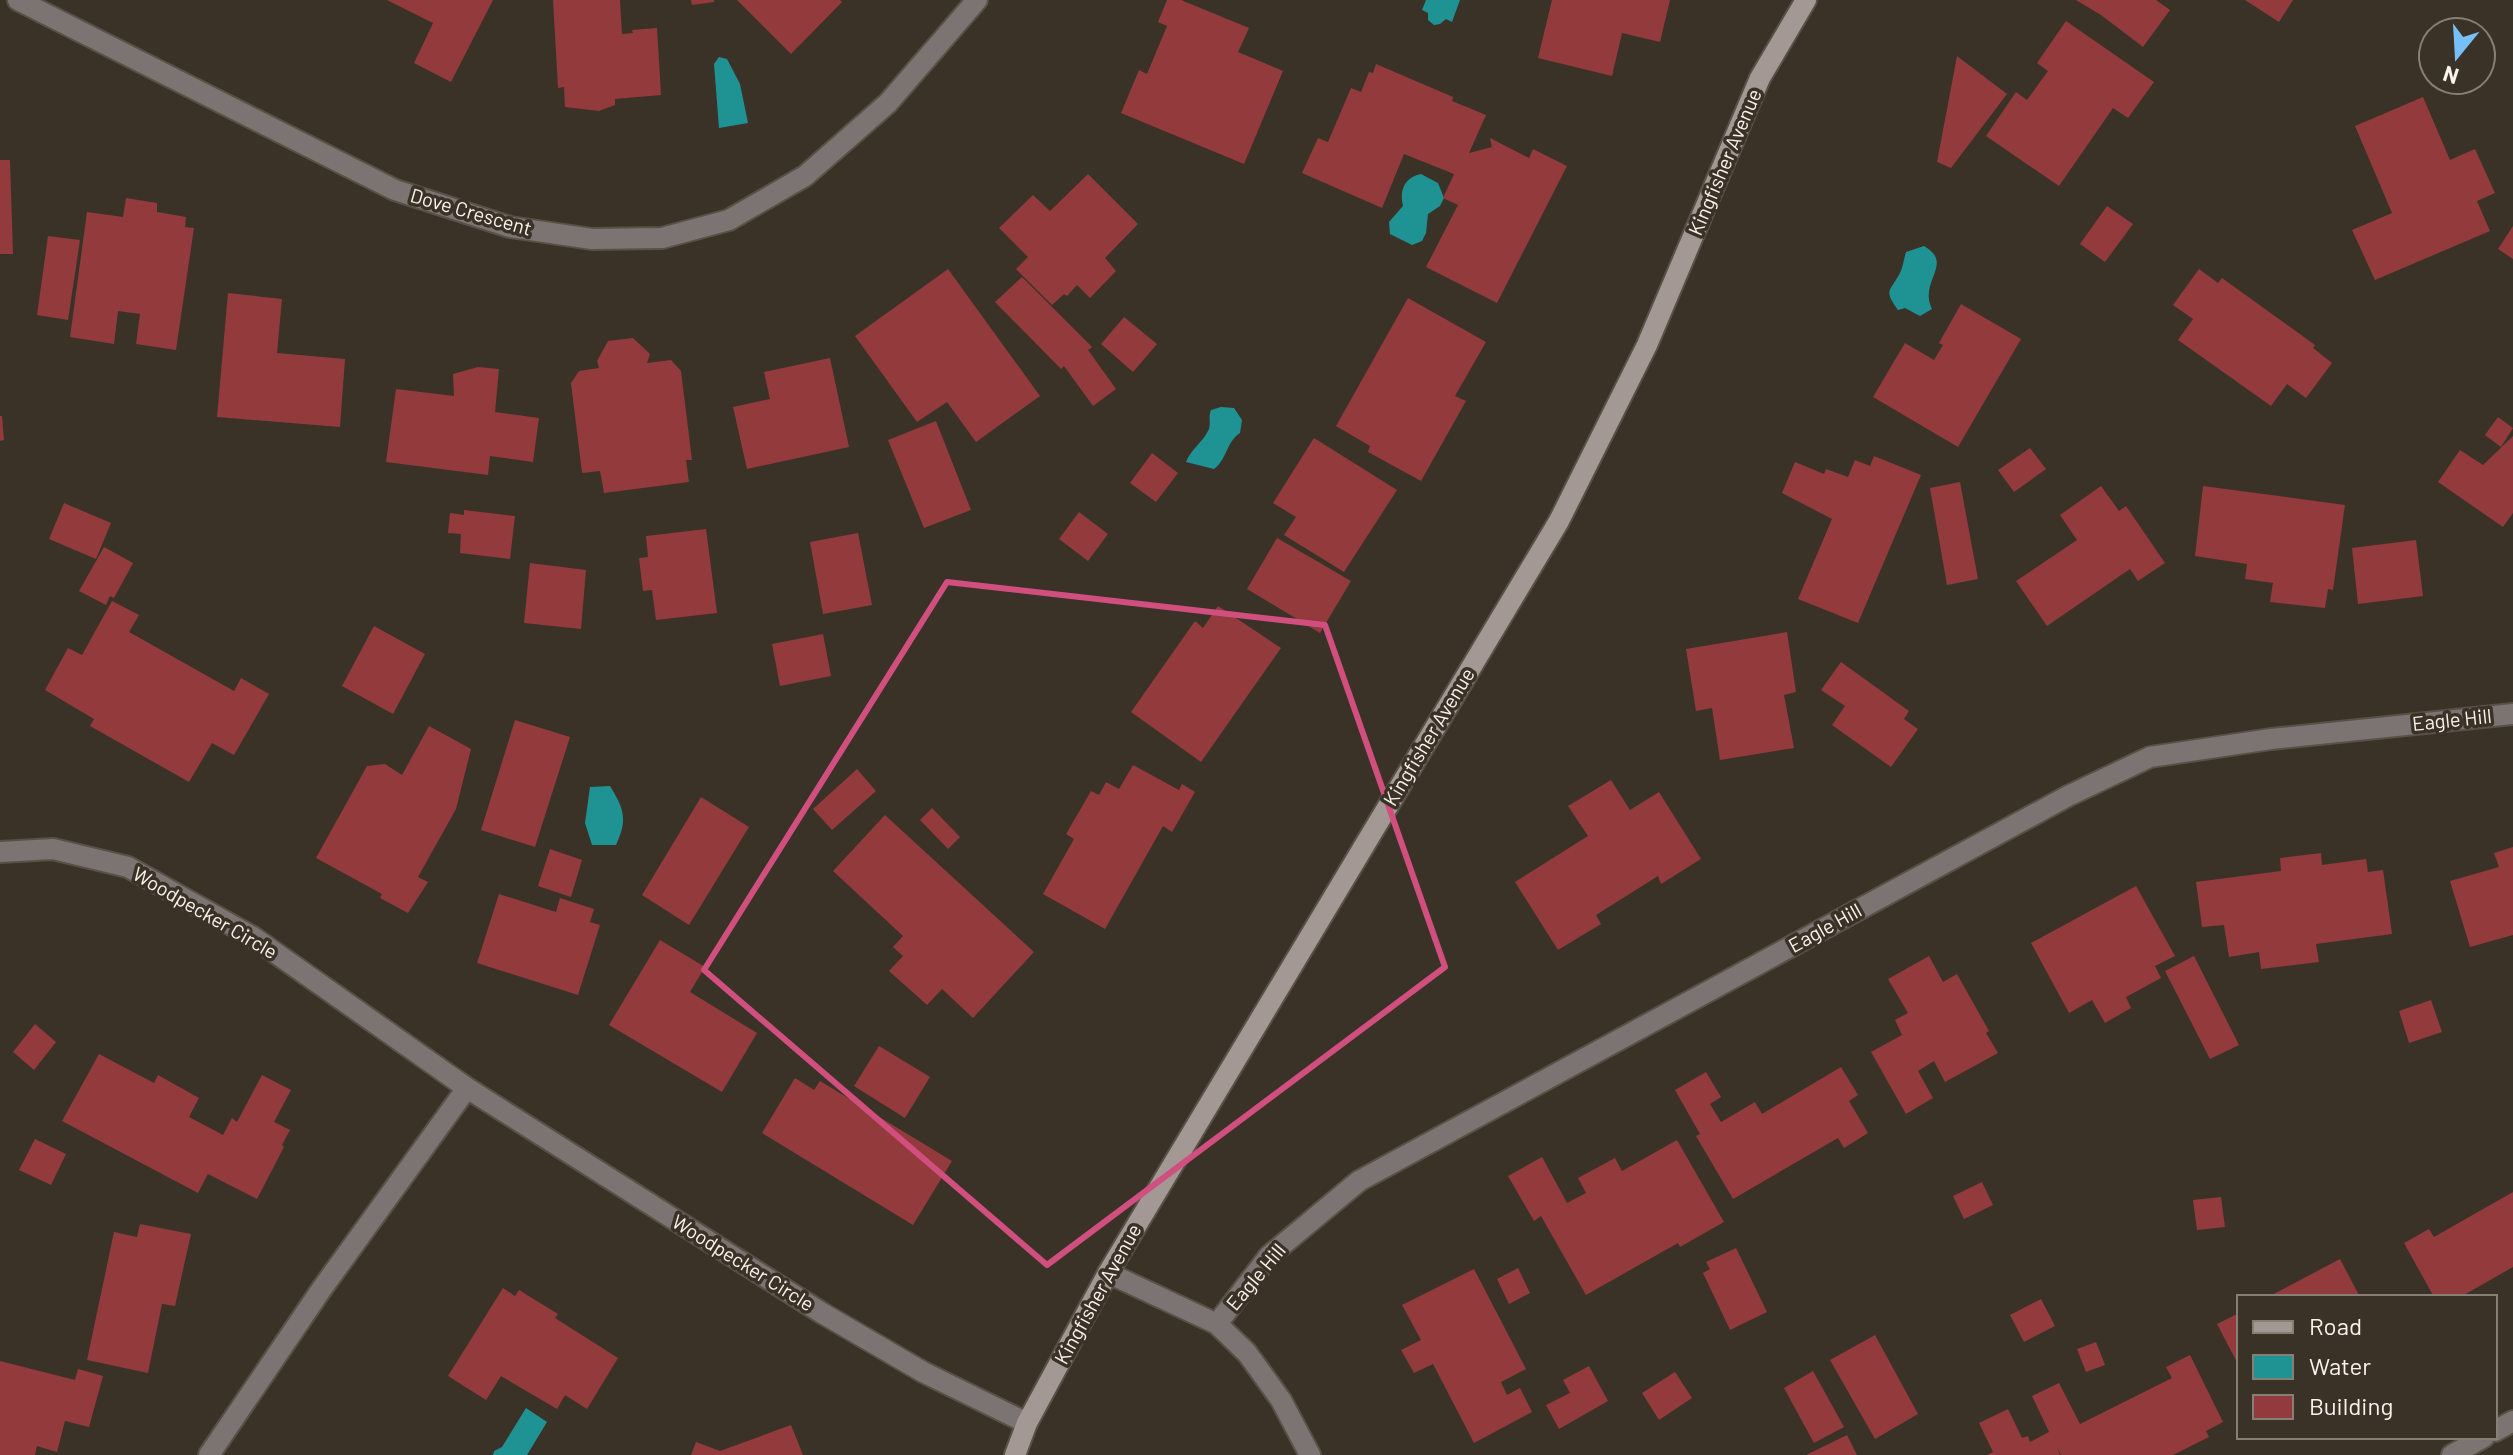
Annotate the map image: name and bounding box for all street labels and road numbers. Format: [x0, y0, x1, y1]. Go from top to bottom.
street label: Kingfisher Avenue [1682, 85, 1766, 238]
street label: Dove Crescent [408, 182, 535, 240]
street label: Kingfisher Avenue [1377, 663, 1479, 810]
street label: Eagle Hill [2411, 703, 2493, 735]
street label: Woodpecker Circle [129, 861, 282, 963]
street label: Eagle Hill [1784, 897, 1865, 957]
street label: Woodpecker Circle [668, 1209, 819, 1315]
street label: Kingfisher Avenue [1049, 1219, 1146, 1368]
street label: Eagle Hill [1220, 1238, 1290, 1315]

